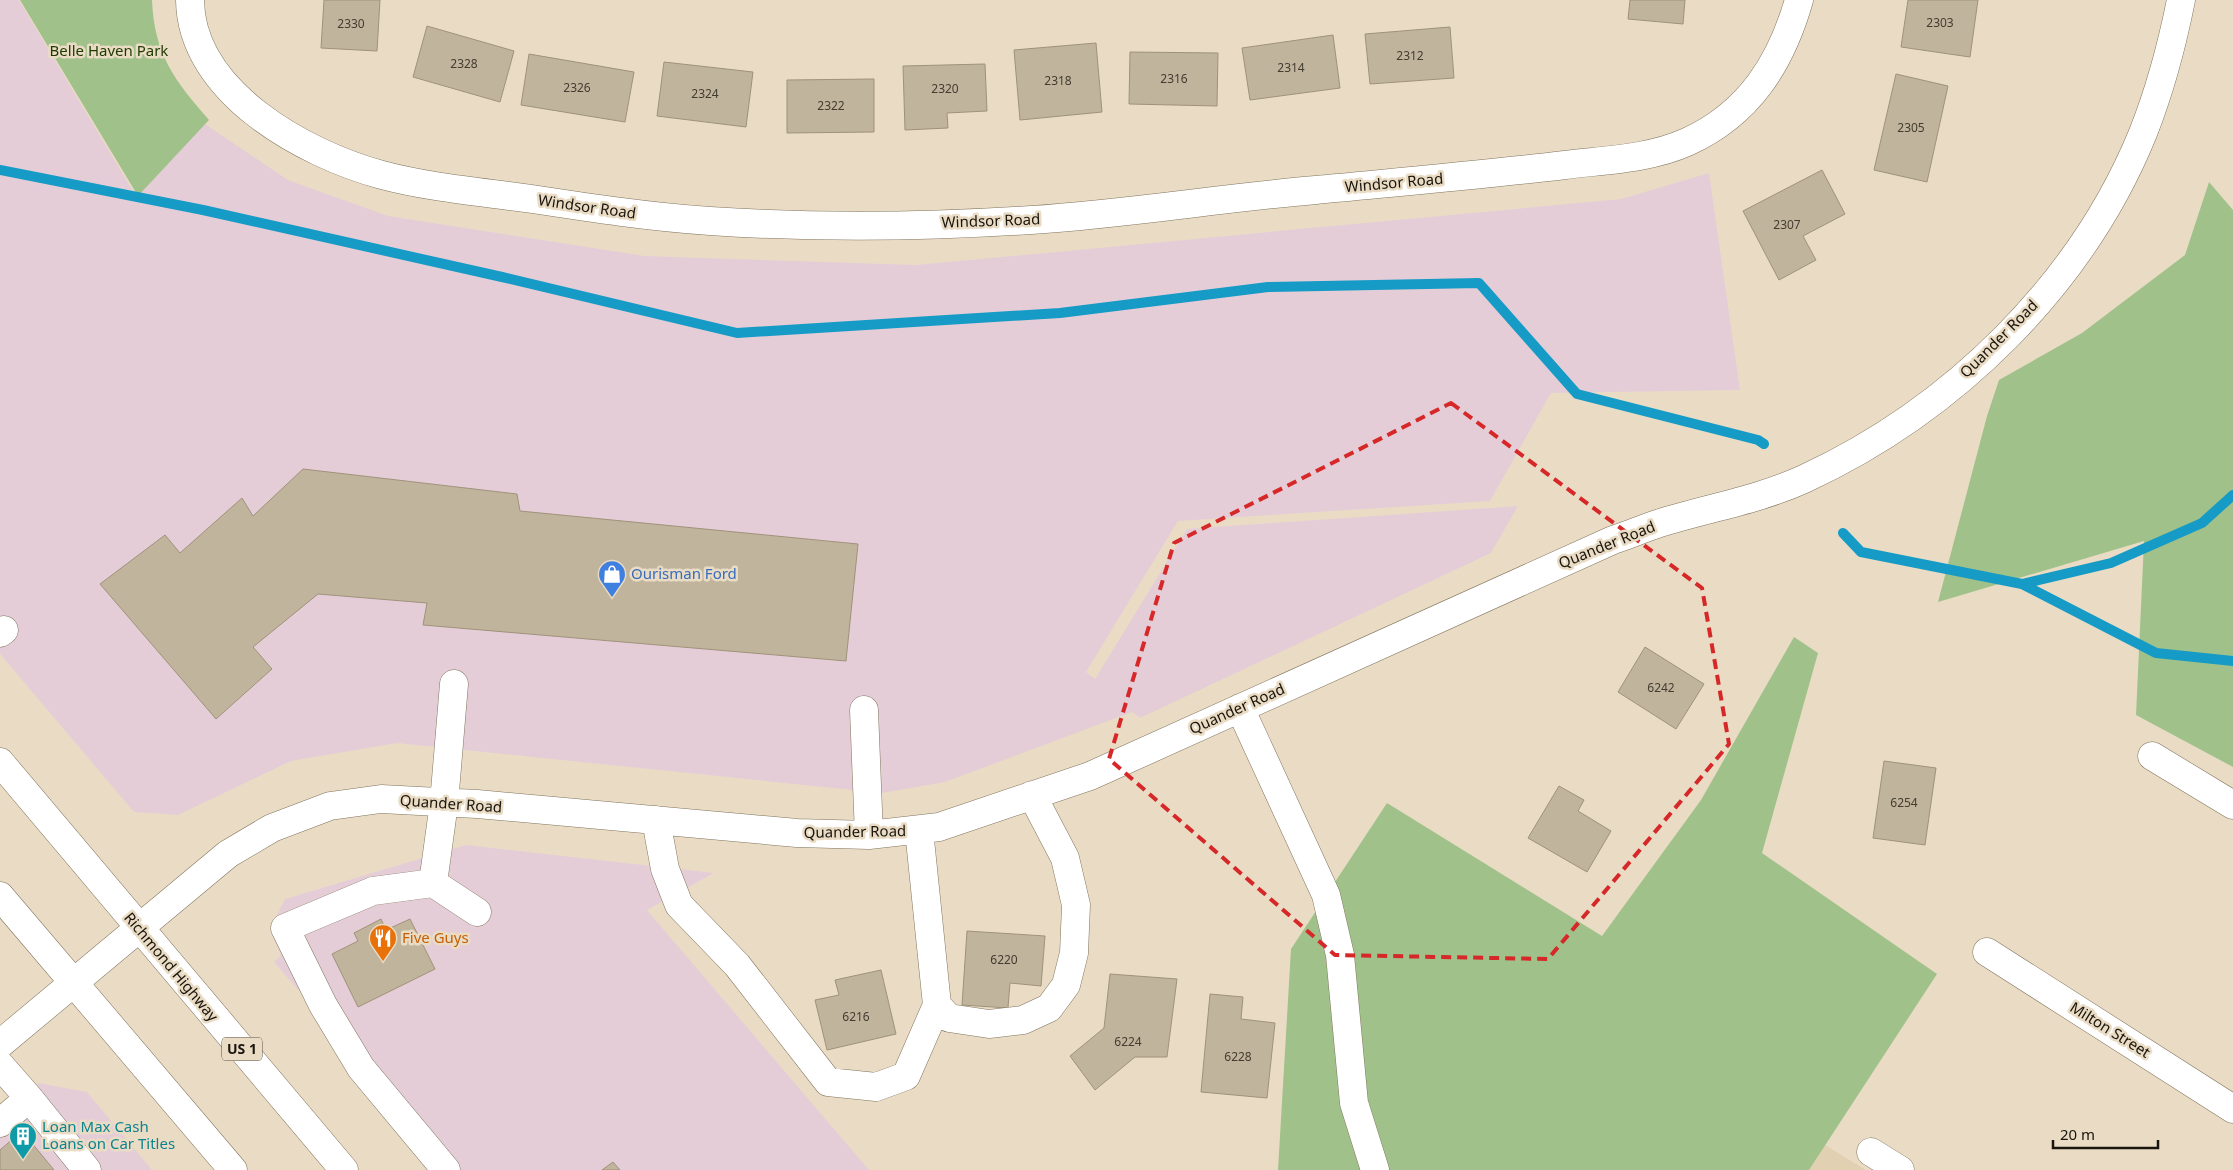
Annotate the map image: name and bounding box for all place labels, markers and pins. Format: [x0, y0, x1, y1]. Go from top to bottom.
shop icon: Ourisman Ford [597, 559, 627, 598]
place label: Ourisman Ford [631, 563, 737, 583]
restaurant icon: Five Guys [368, 923, 398, 962]
place label: Five Guys [402, 927, 469, 947]
place label: Loan Max Cash Loans on Car Titles [42, 1116, 175, 1153]
building icon: Loan Max Cash Loans on Car Titles [8, 1121, 38, 1160]

